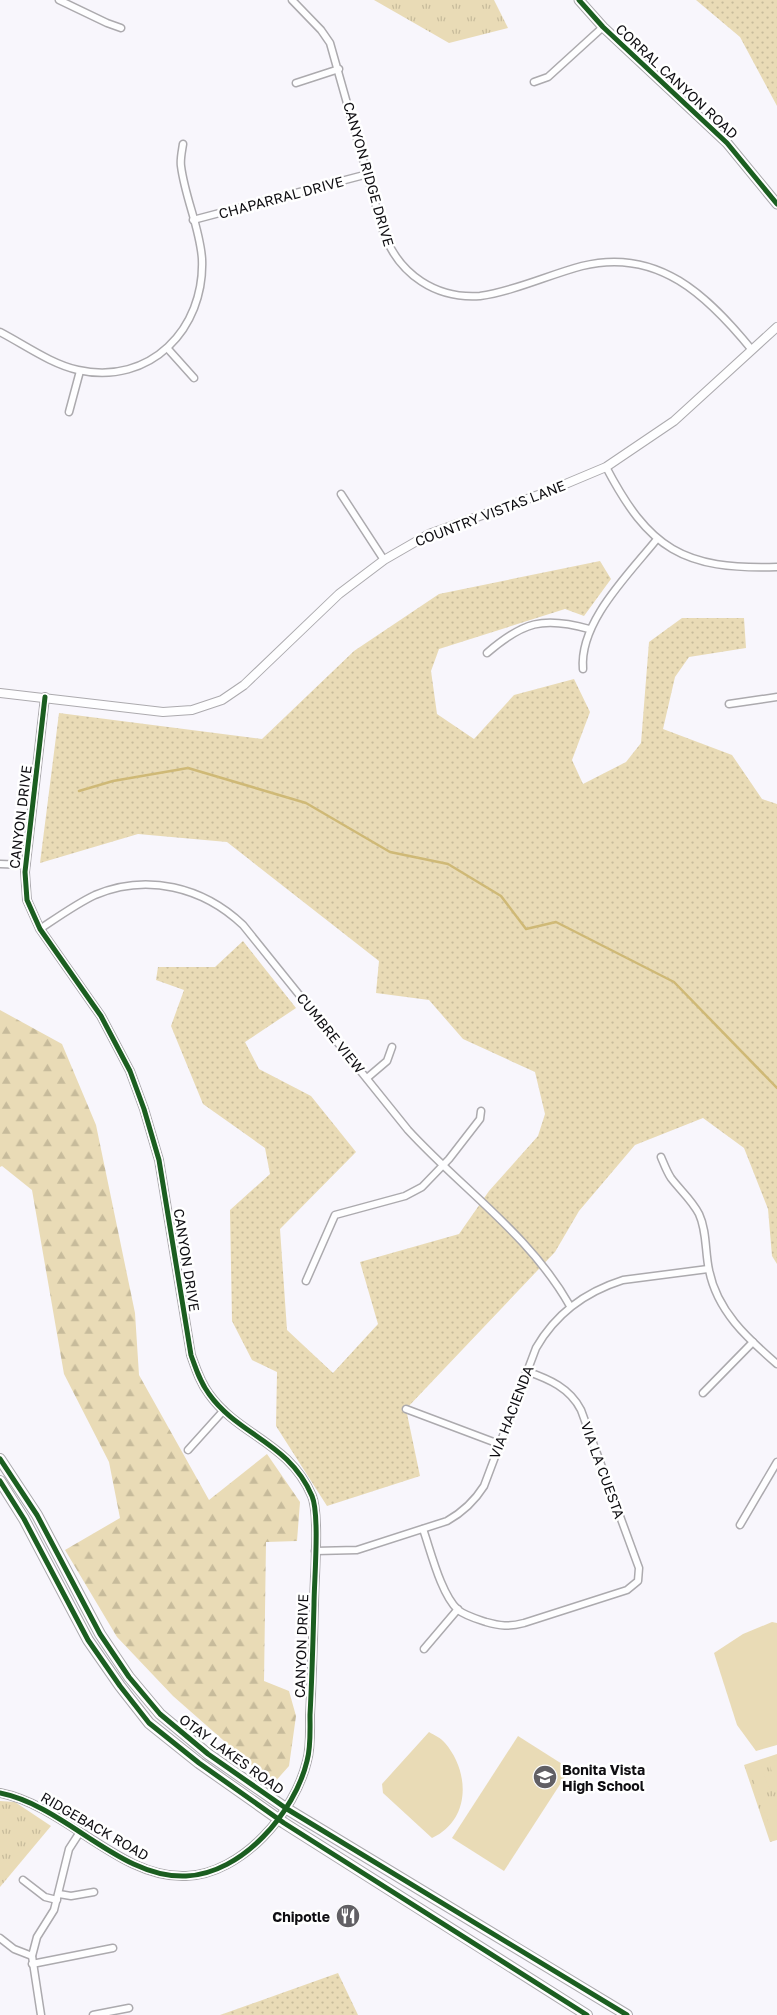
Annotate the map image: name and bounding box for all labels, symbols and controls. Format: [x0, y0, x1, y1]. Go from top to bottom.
street label: CORRAL CANYON ROAD [612, 20, 742, 142]
street label: CANYON RIDGE DRIVE [340, 100, 398, 248]
street label: CHAPARRAL DRIVE [217, 172, 345, 222]
street label: COUNTRY VISTAS LANE [412, 476, 568, 550]
street label: CANYON DRIVE [5, 764, 35, 870]
street label: CUMBRE VIEW [293, 989, 369, 1077]
street label: CANYON DRIVE [170, 1207, 204, 1313]
street label: VIA HACIENDA [485, 1362, 537, 1461]
street label: VIA LA CUESTA [578, 1419, 629, 1521]
street label: CANYON DRIVE [291, 1594, 311, 1698]
street label: OTAY LAKES ROAD [176, 1710, 288, 1798]
place label: Bonita Vista High School [562, 1761, 645, 1794]
school or university icon: Bonita Vista High School [532, 1764, 558, 1790]
street label: RIDGEBACK ROAD [38, 1788, 152, 1864]
restaurant icon: Chipotle [335, 1903, 361, 1929]
place label: Chipotle [272, 1908, 330, 1925]

